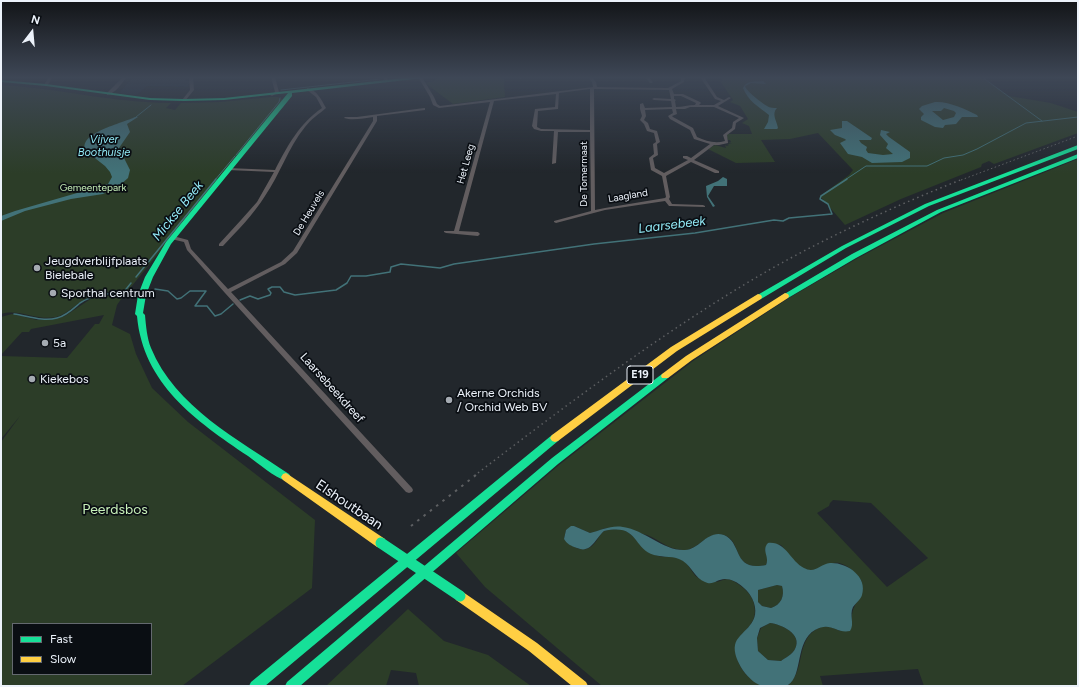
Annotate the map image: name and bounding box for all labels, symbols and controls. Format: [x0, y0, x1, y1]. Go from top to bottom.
north arrow [12, 12, 52, 52]
text: N [30, 13, 41, 27]
water label: Vijver Boothuisje [78, 133, 130, 159]
street label: De Tomermaat [578, 141, 590, 207]
street label: Het Leeg [455, 143, 477, 185]
water label: Mickse Beek [149, 178, 207, 244]
park label: Gemeentepark [60, 182, 126, 194]
street label: Laagland [607, 187, 649, 205]
street label: De Heuvels [291, 188, 327, 238]
water label: Laarsebeek [637, 213, 707, 237]
place label: Jeugdverblijfplaats Bielebale [45, 254, 147, 282]
marker: Jeugdverblijfplaats Bielebale [32, 263, 42, 273]
place label: Sporthal centrum [61, 286, 155, 300]
marker: Sporthal centrum [48, 288, 58, 298]
place label: 5a [53, 336, 66, 350]
marker: 5a [40, 338, 50, 348]
street label: Laarsebeekdreef [297, 350, 367, 426]
road number: E19 [627, 366, 653, 384]
place label: Kiekebos [40, 372, 88, 386]
marker: Kiekebos [27, 374, 37, 384]
place label: Akerne Orchids / Orchid Web BV [457, 386, 547, 414]
marker: Akerne Orchids / Orchid Web BV [444, 395, 454, 405]
street label: Elshoutbaan [312, 476, 386, 534]
park label: Peerdsbos [82, 502, 148, 518]
legend [12, 623, 152, 675]
text: Fast [50, 632, 73, 646]
text: Slow [50, 652, 76, 666]

